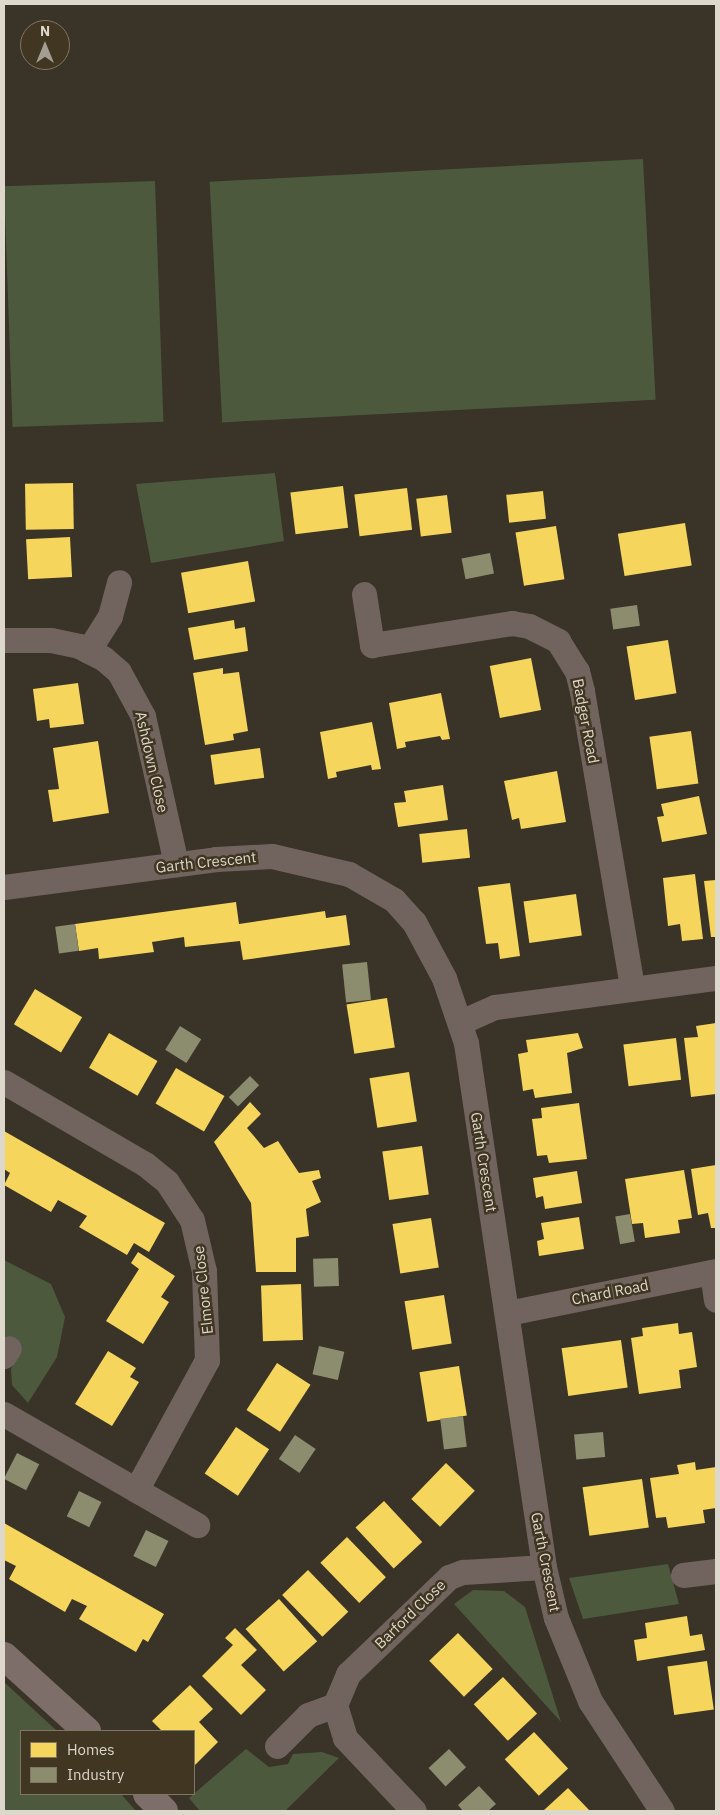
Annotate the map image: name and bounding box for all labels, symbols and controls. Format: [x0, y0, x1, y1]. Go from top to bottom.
north arrow [20, 20, 70, 70]
text: N [40, 22, 50, 40]
street label: Badger Road [569, 677, 603, 765]
street label: Ashdown Close [132, 710, 172, 814]
street label: Garth Crescent [155, 848, 257, 876]
street label: Garth Crescent [467, 1111, 501, 1213]
street label: Elmore Close [189, 1245, 217, 1335]
street label: Chard Road [570, 1276, 650, 1308]
street label: Garth Crescent [528, 1511, 564, 1613]
street label: Barford Close [371, 1576, 449, 1652]
legend [20, 1730, 195, 1795]
text: Homes [67, 1740, 115, 1759]
text: Industry [67, 1765, 124, 1784]

